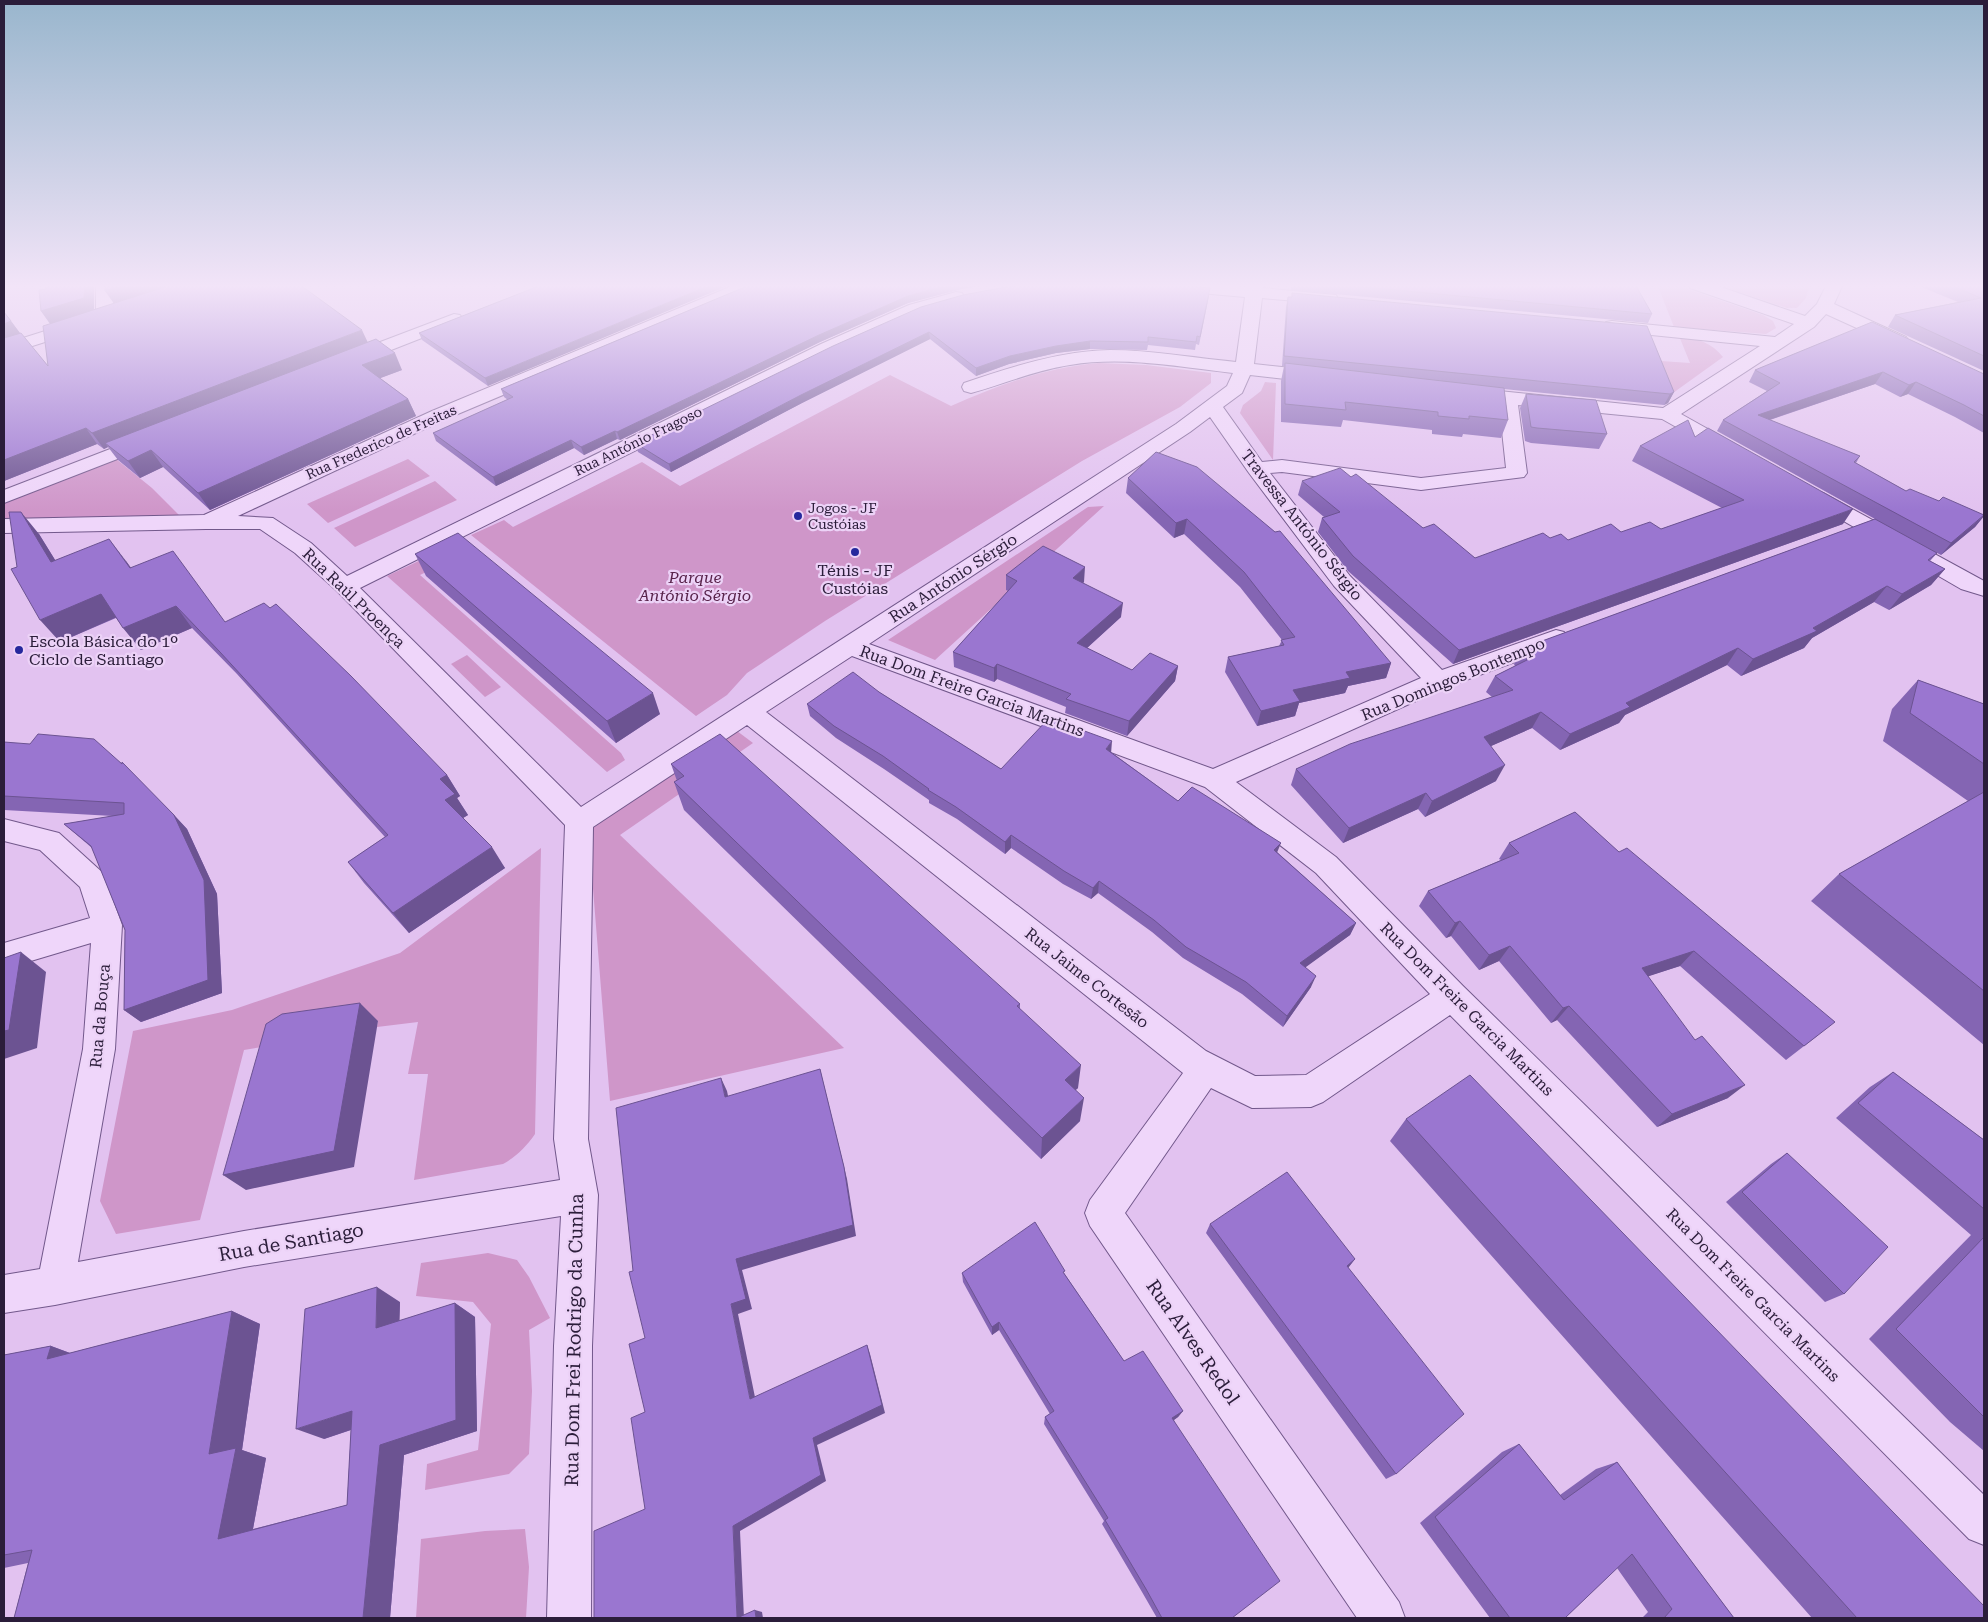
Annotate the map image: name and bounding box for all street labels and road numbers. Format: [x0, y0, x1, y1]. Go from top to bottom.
street label: Rua Frederico de Freitas [303, 401, 459, 483]
street label: Rua António Fragoso [571, 403, 705, 479]
street label: Travessa António Sérgio [1237, 446, 1367, 604]
street label: Rua António Sérgio [885, 529, 1021, 627]
street label: Rua Raúl Proença [299, 544, 410, 652]
street label: Rua Domingos Bontempo [1358, 633, 1548, 725]
street label: Rua Dom Freire Garcia Martins [857, 641, 1087, 741]
street label: Rua Dom Freire Garcia Martins [1376, 918, 1558, 1100]
street label: Rua Jaime Cortesão [1021, 924, 1153, 1032]
street label: Rua da Bouça [86, 963, 114, 1069]
street label: Rua Dom Frei Rodrigo da Cunha [560, 1192, 588, 1487]
street label: Rua Dom Freire Garcia Martins [1662, 1204, 1844, 1386]
street label: Rua de Santiago [217, 1218, 365, 1266]
street label: Rua Alves Redol [1141, 1275, 1245, 1409]

